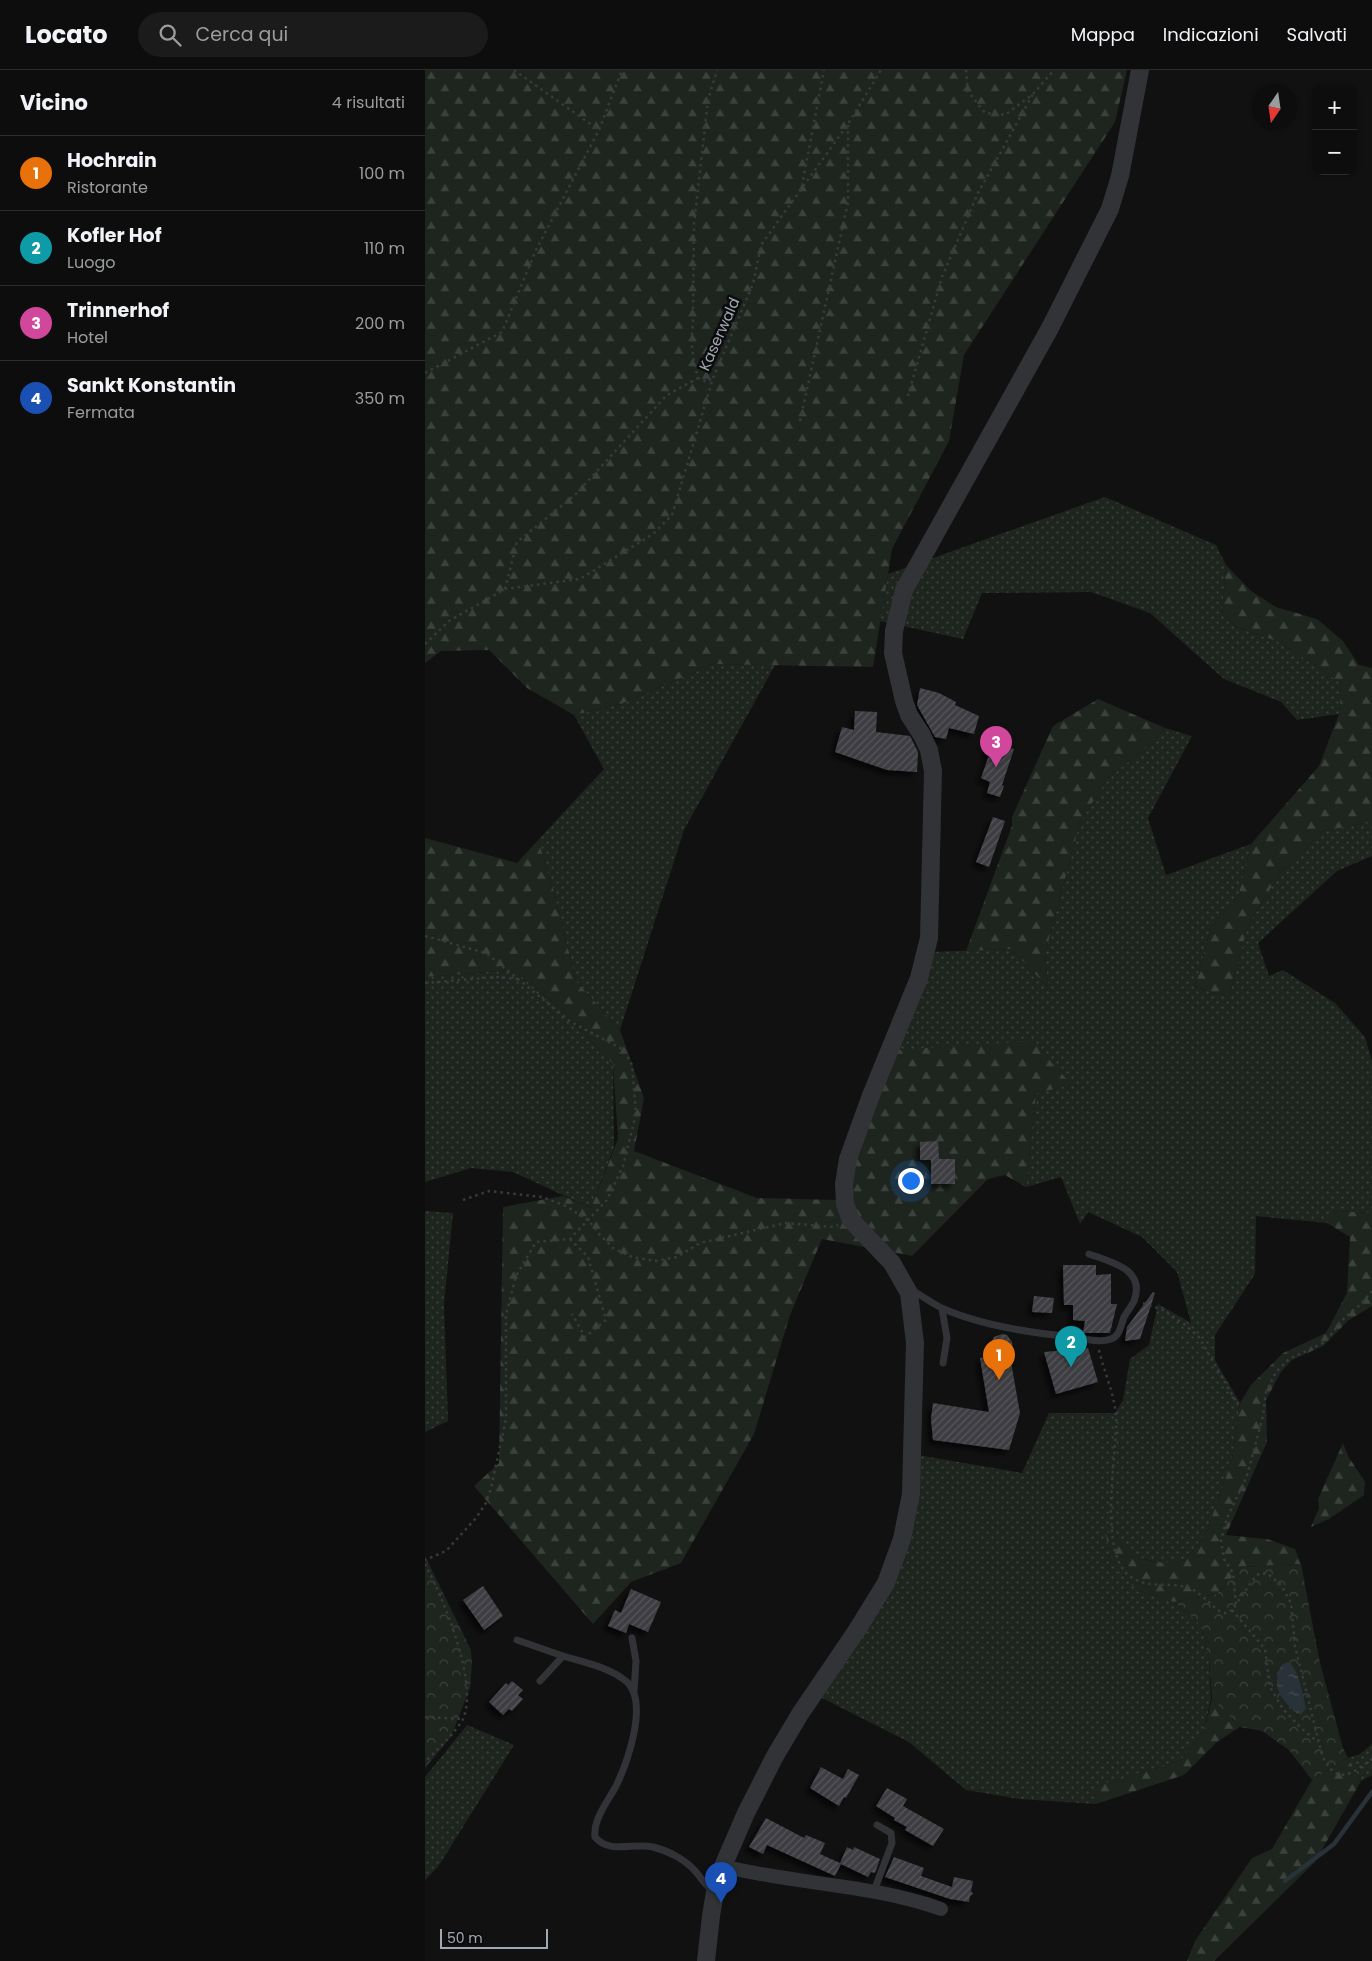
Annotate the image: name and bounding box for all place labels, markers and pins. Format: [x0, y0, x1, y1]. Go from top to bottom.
pin: 3 [980, 726, 1012, 767]
pin: 2 [1055, 1326, 1087, 1367]
pin: 1 [983, 1339, 1015, 1380]
pin: 4 [705, 1862, 737, 1903]

